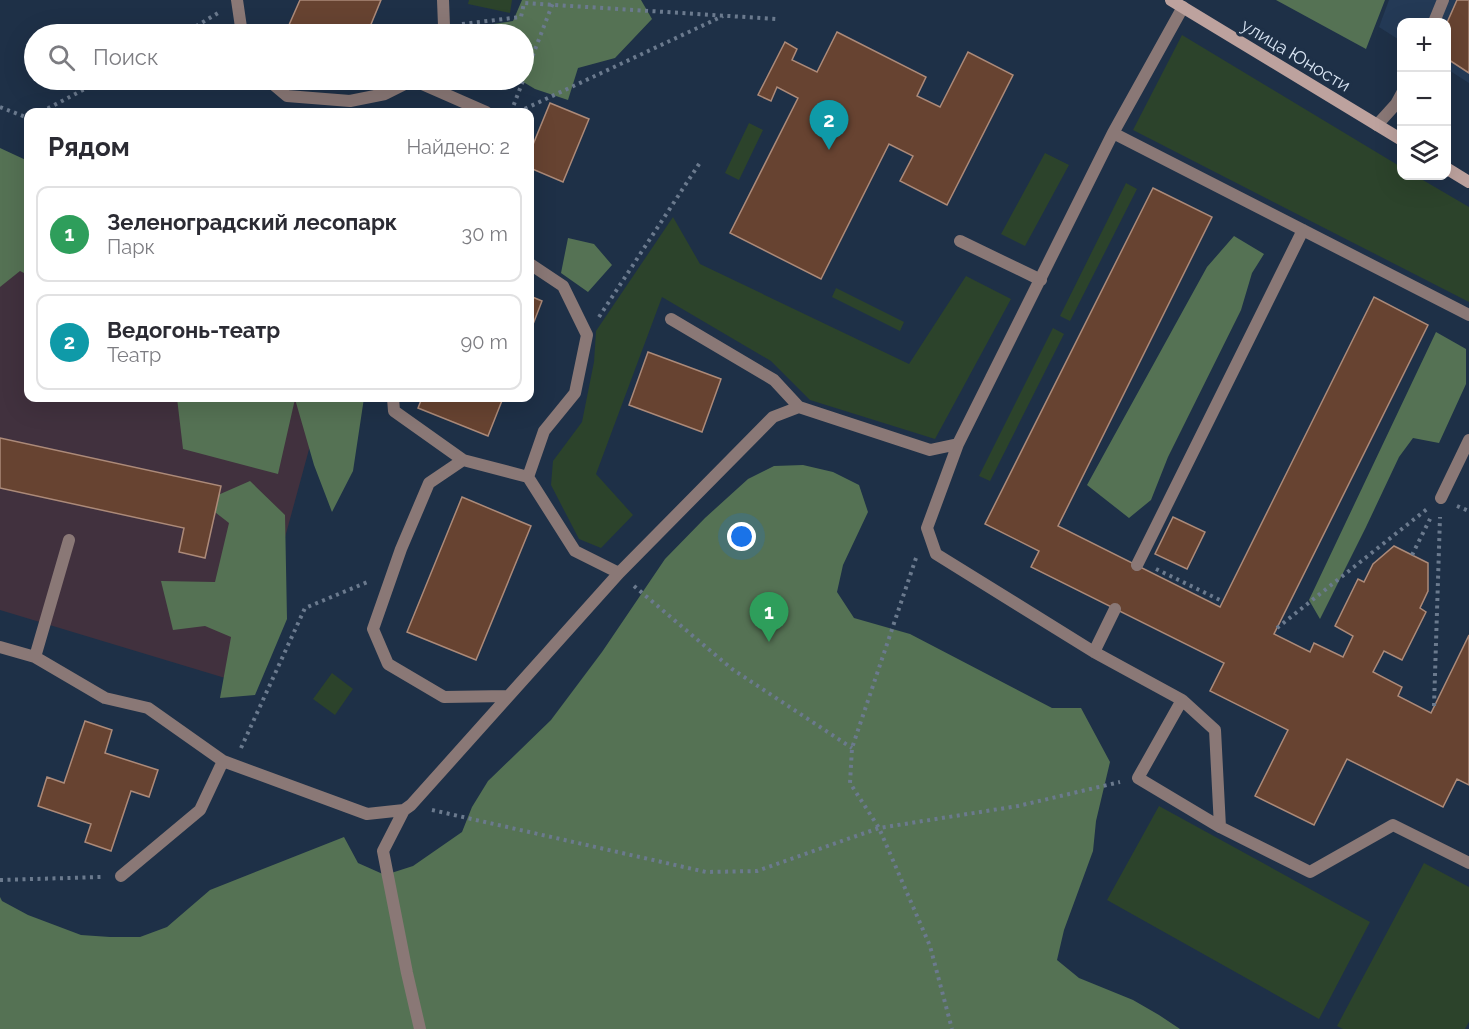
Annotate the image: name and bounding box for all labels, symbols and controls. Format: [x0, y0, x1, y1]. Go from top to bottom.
street label: улица Юности [1238, 14, 1354, 96]
map controls [1397, 18, 1451, 180]
button: + [1397, 18, 1451, 72]
search box [24, 24, 534, 90]
icon: search [45, 41, 78, 74]
text: Поиск [93, 44, 158, 70]
button: − [1397, 72, 1451, 126]
pin: 2 [810, 100, 848, 150]
button: layers [1397, 126, 1451, 180]
text: Рядом [48, 132, 130, 162]
text: Найдено: 2 [406, 135, 510, 159]
text: Зеленоградский лесопарк [107, 209, 397, 235]
text: 1 [65, 222, 74, 246]
text: 30 m [462, 222, 508, 246]
text: Парк [107, 235, 155, 259]
text: Ведогонь-театр [107, 317, 280, 343]
text: 2 [64, 330, 75, 354]
text: 90 m [461, 330, 508, 354]
text: Театр [107, 343, 161, 367]
your location [727, 522, 756, 551]
pin: 1 [750, 592, 788, 642]

